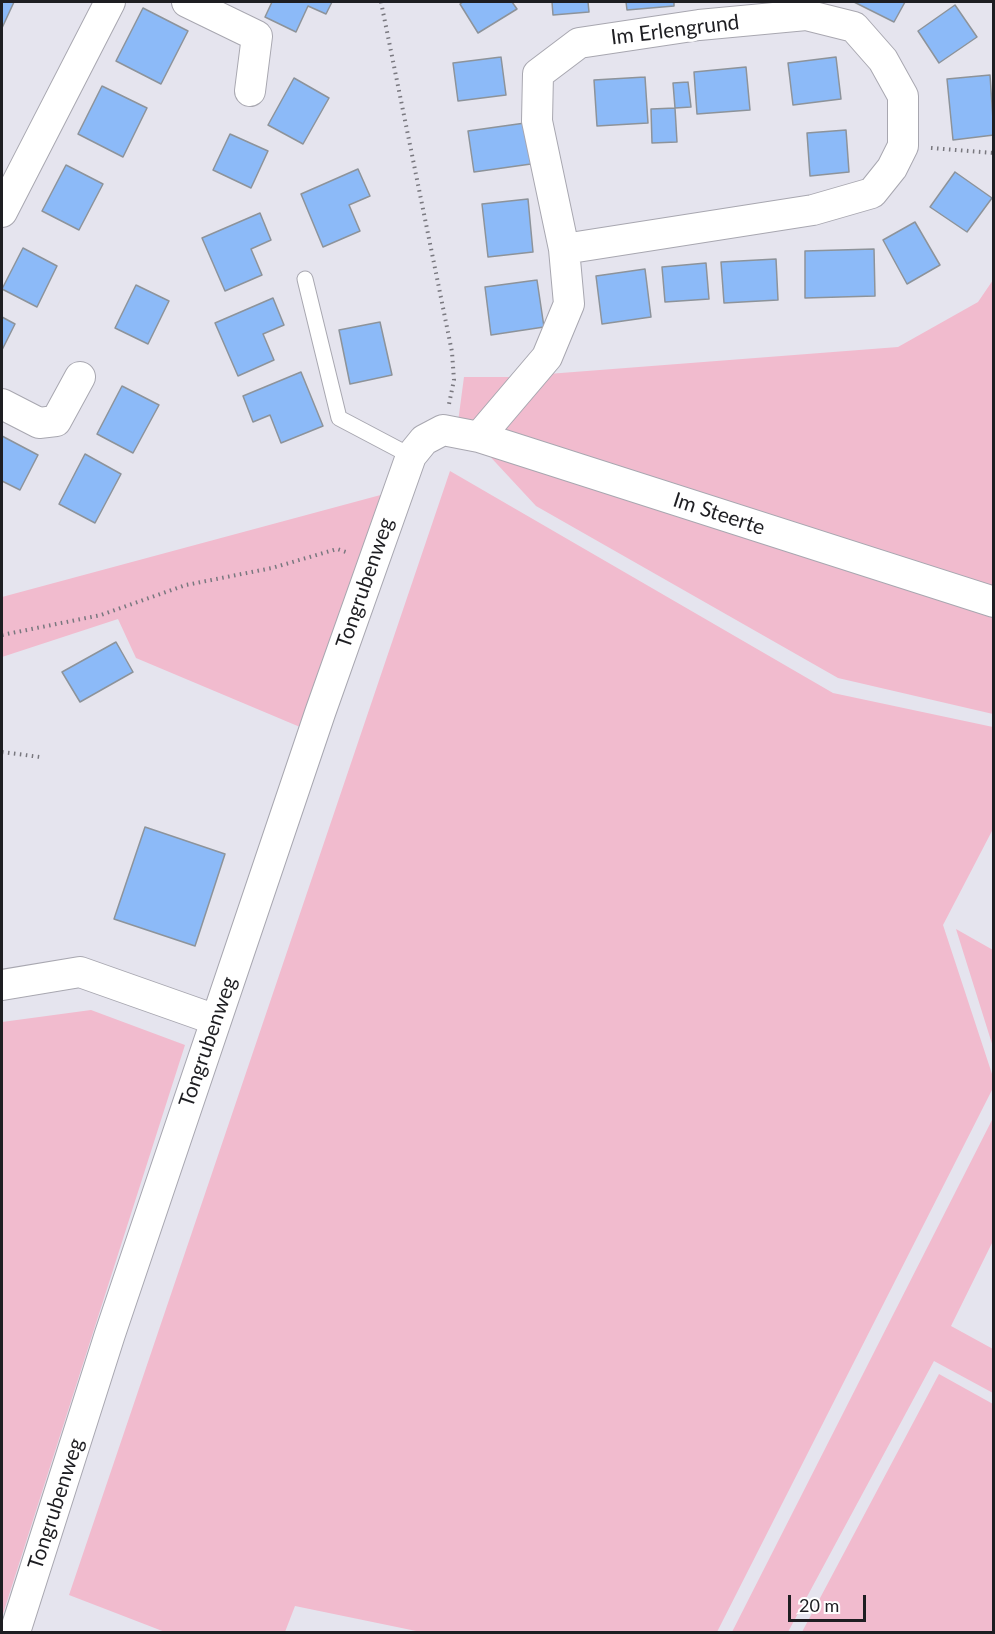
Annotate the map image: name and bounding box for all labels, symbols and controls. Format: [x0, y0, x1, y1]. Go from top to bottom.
street label: Im Erlengrund [609, 10, 741, 50]
street label: Im Steerte [670, 487, 768, 541]
street label: Tongrubenweg [331, 514, 399, 652]
street label: Tongrubenweg [174, 973, 242, 1111]
street label: Tongrubenweg [23, 1435, 89, 1573]
scale bar [791, 1583, 869, 1621]
text: 20 m [799, 1594, 839, 1616]

